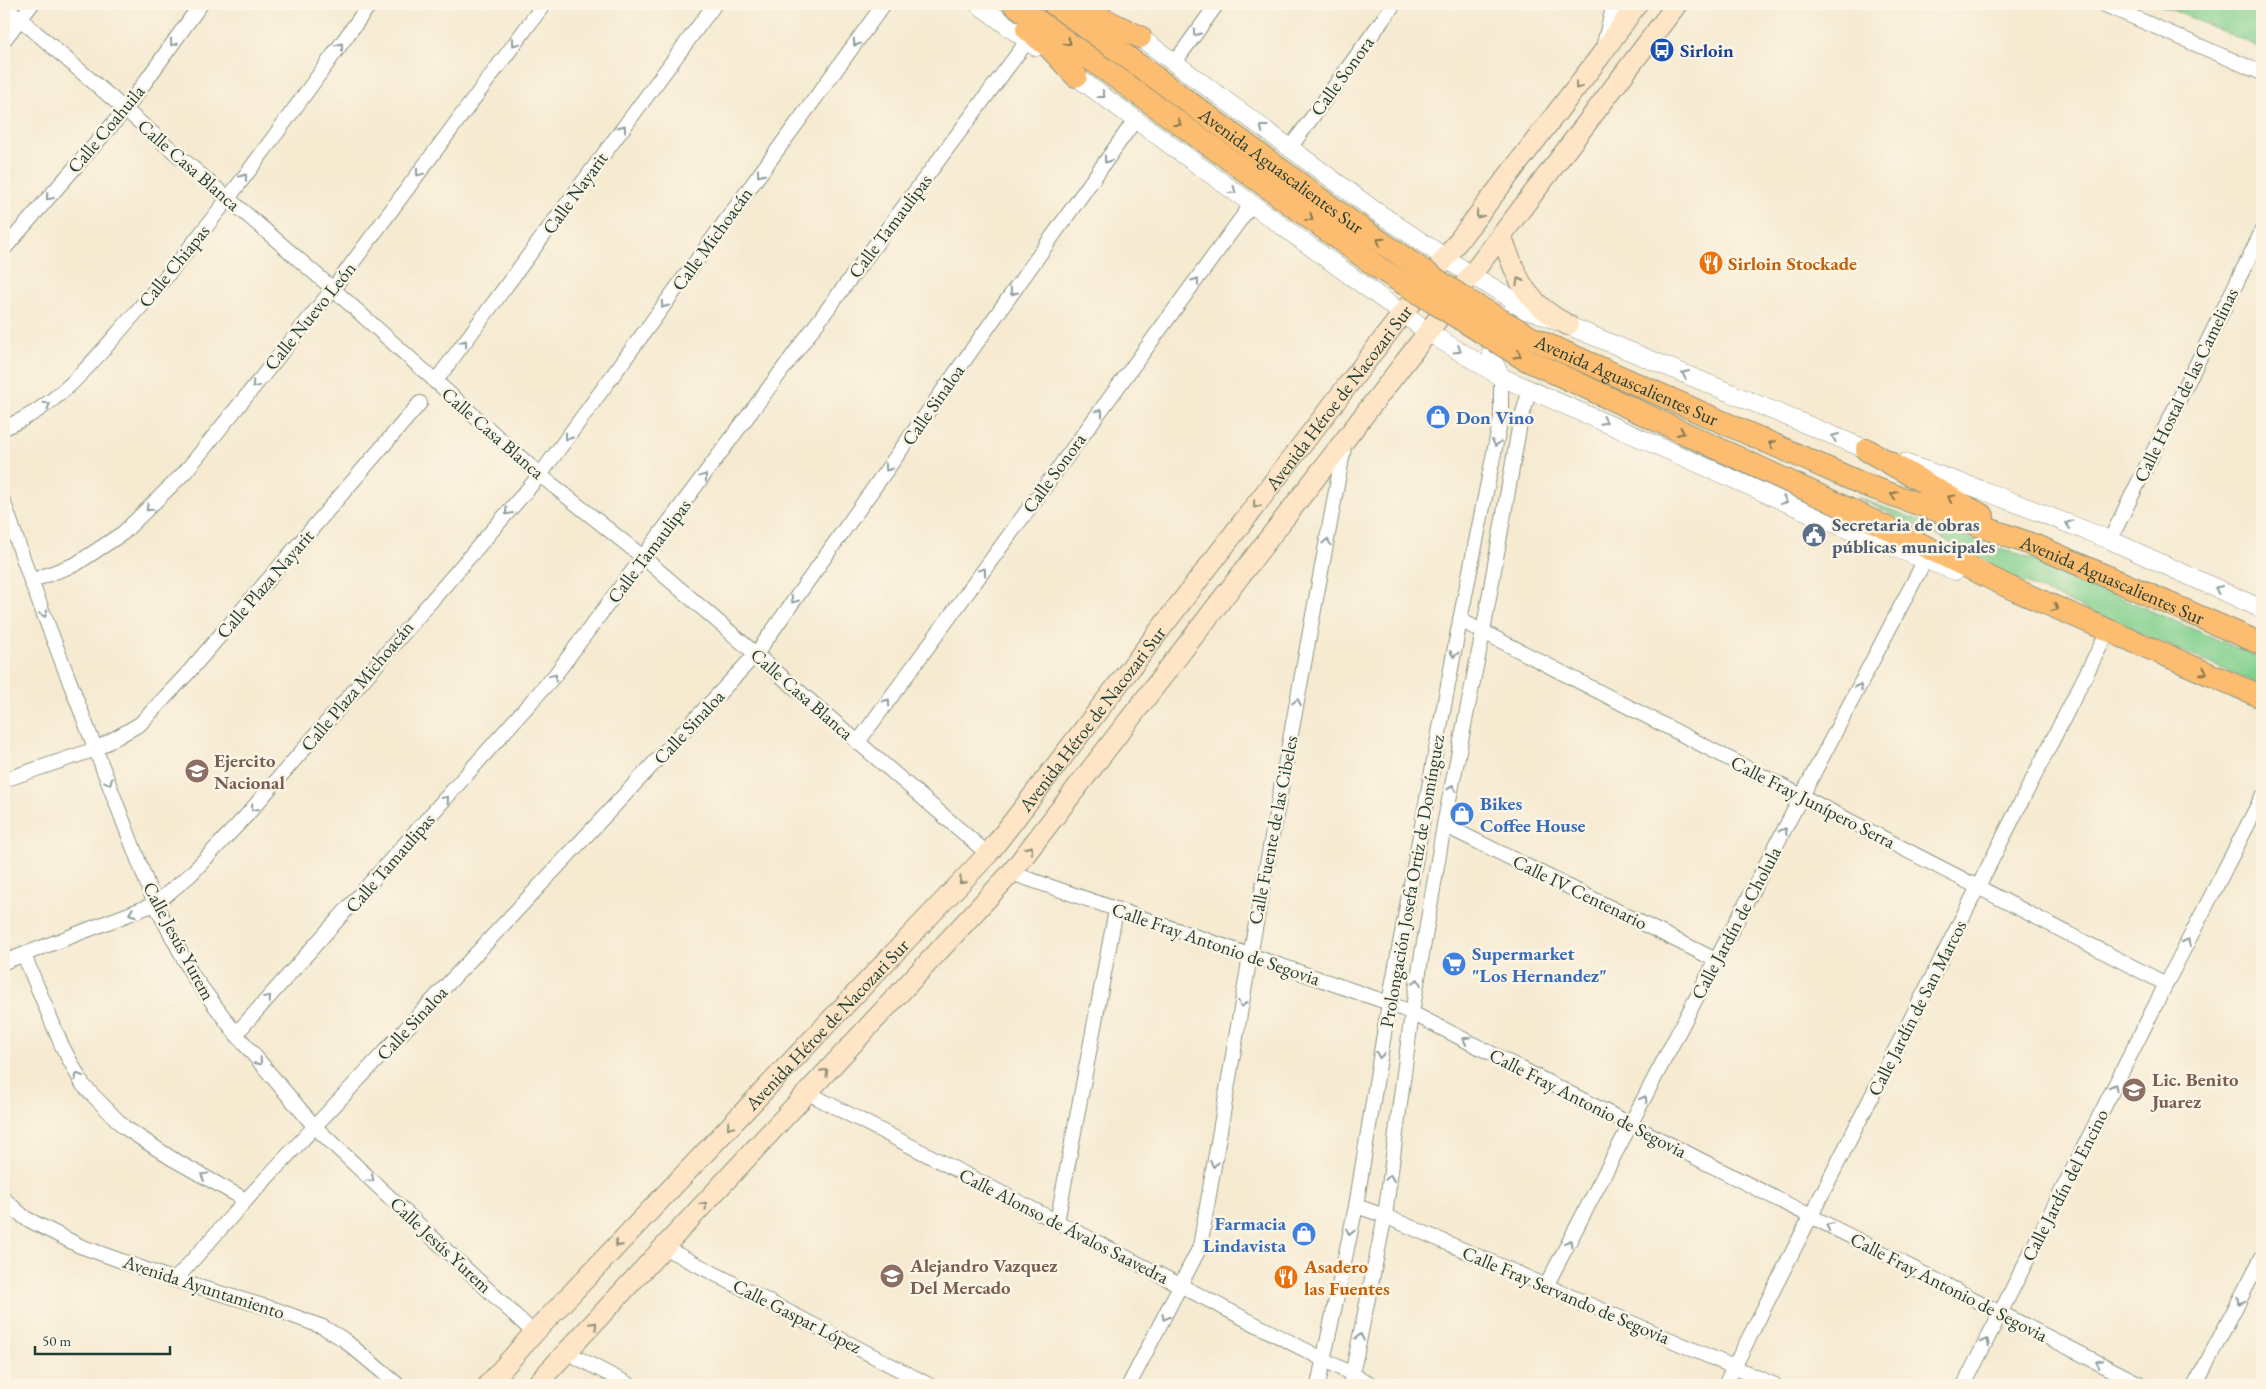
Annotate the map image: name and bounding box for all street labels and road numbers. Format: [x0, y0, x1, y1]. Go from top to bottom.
street label: Calle Sonora [1305, 31, 1380, 121]
street label: Calle Coahuila [62, 79, 151, 178]
street label: Avenida Aguascalientes Sur [1194, 101, 1369, 240]
street label: Calle Casa Blanca [132, 113, 246, 217]
street label: Calle Nayarit [537, 147, 613, 239]
street label: Calle Tamaulipas [843, 169, 937, 283]
street label: Calle Michoacán [666, 182, 758, 296]
street label: Calle Chiapas [133, 219, 215, 313]
street label: Calle Nuevo León [259, 257, 361, 375]
street label: Calle Hostal de las Camelinas [2128, 284, 2244, 486]
street label: Avenida Héroe de Nacozari Sur [1259, 299, 1418, 496]
street label: Avenida Aguascalientes Sur [1530, 328, 1723, 432]
street label: Calle Sinaloa [896, 359, 970, 451]
street label: Calle Casa Blanca [436, 381, 550, 485]
street label: Calle Sonora [1017, 428, 1092, 518]
street label: Calle Tamaulipas [602, 494, 696, 608]
street label: Calle Plaza Nayarit [211, 524, 319, 644]
street label: Avenida Aguascalientes Sur [2016, 529, 2209, 630]
street label: Calle Plaza Michoacán [295, 615, 419, 757]
street label: Avenida Héroe de Nacozari Sur [1012, 620, 1171, 817]
street label: Calle Casa Blanca [745, 642, 859, 746]
street label: Calle Sinaloa [648, 684, 730, 770]
street label: Prolongación Josefa Ortiz de Domínguez [1374, 732, 1450, 1029]
street label: Calle Fuente de las Cibeles [1242, 733, 1304, 927]
street label: Calle Fray Junípero Serra [1726, 750, 1900, 855]
street label: Calle Tamaulipas [340, 808, 440, 918]
street label: Calle Jardín de Cholula [1685, 842, 1787, 1004]
street label: Calle IV Centenario [1509, 849, 1651, 935]
street label: Calle Jesús Yurem [137, 877, 221, 1005]
street label: Calle Fray Antonio de Segovia [1109, 897, 1324, 992]
street label: Calle Jardín de San Marcos [1862, 916, 1972, 1100]
street label: Avenida Héroe de Nacozari Sur [739, 933, 915, 1116]
street label: Calle Sinaloa [371, 980, 453, 1066]
street label: Calle Fray Antonio de Segovia [1485, 1042, 1691, 1164]
street label: Calle Jardín del Encino [2016, 1105, 2114, 1265]
street label: Calle Alonso de Ávalos Saavedra [955, 1162, 1174, 1290]
street label: Calle Jesús Yurem [385, 1191, 498, 1299]
street label: Calle Fray Antonio de Segovia [1846, 1226, 2052, 1348]
street label: Calle Fray Servando de Segovia [1458, 1240, 1674, 1350]
street label: Avenida Ayuntamiento [119, 1249, 288, 1325]
street label: Calle Gaspar López [728, 1273, 866, 1360]

